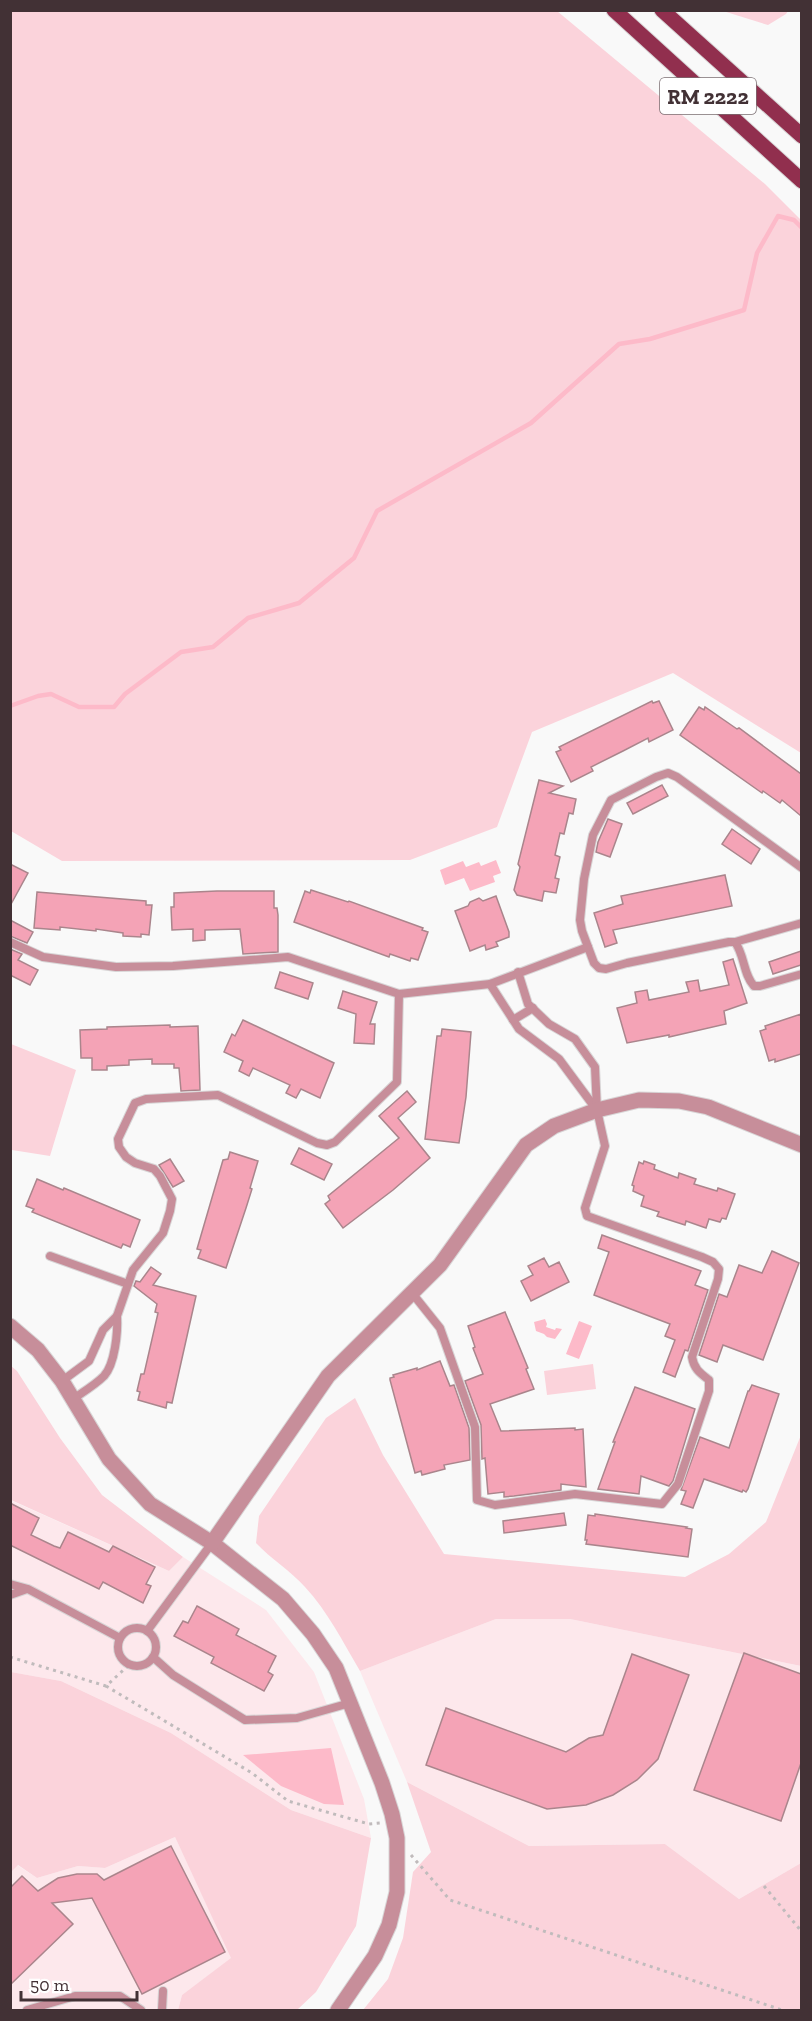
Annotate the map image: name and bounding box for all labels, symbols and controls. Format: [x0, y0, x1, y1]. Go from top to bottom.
road number: RM 2222 [660, 78, 756, 114]
scale bar [21, 1964, 136, 2002]
text: 50 m [30, 1974, 70, 1996]

